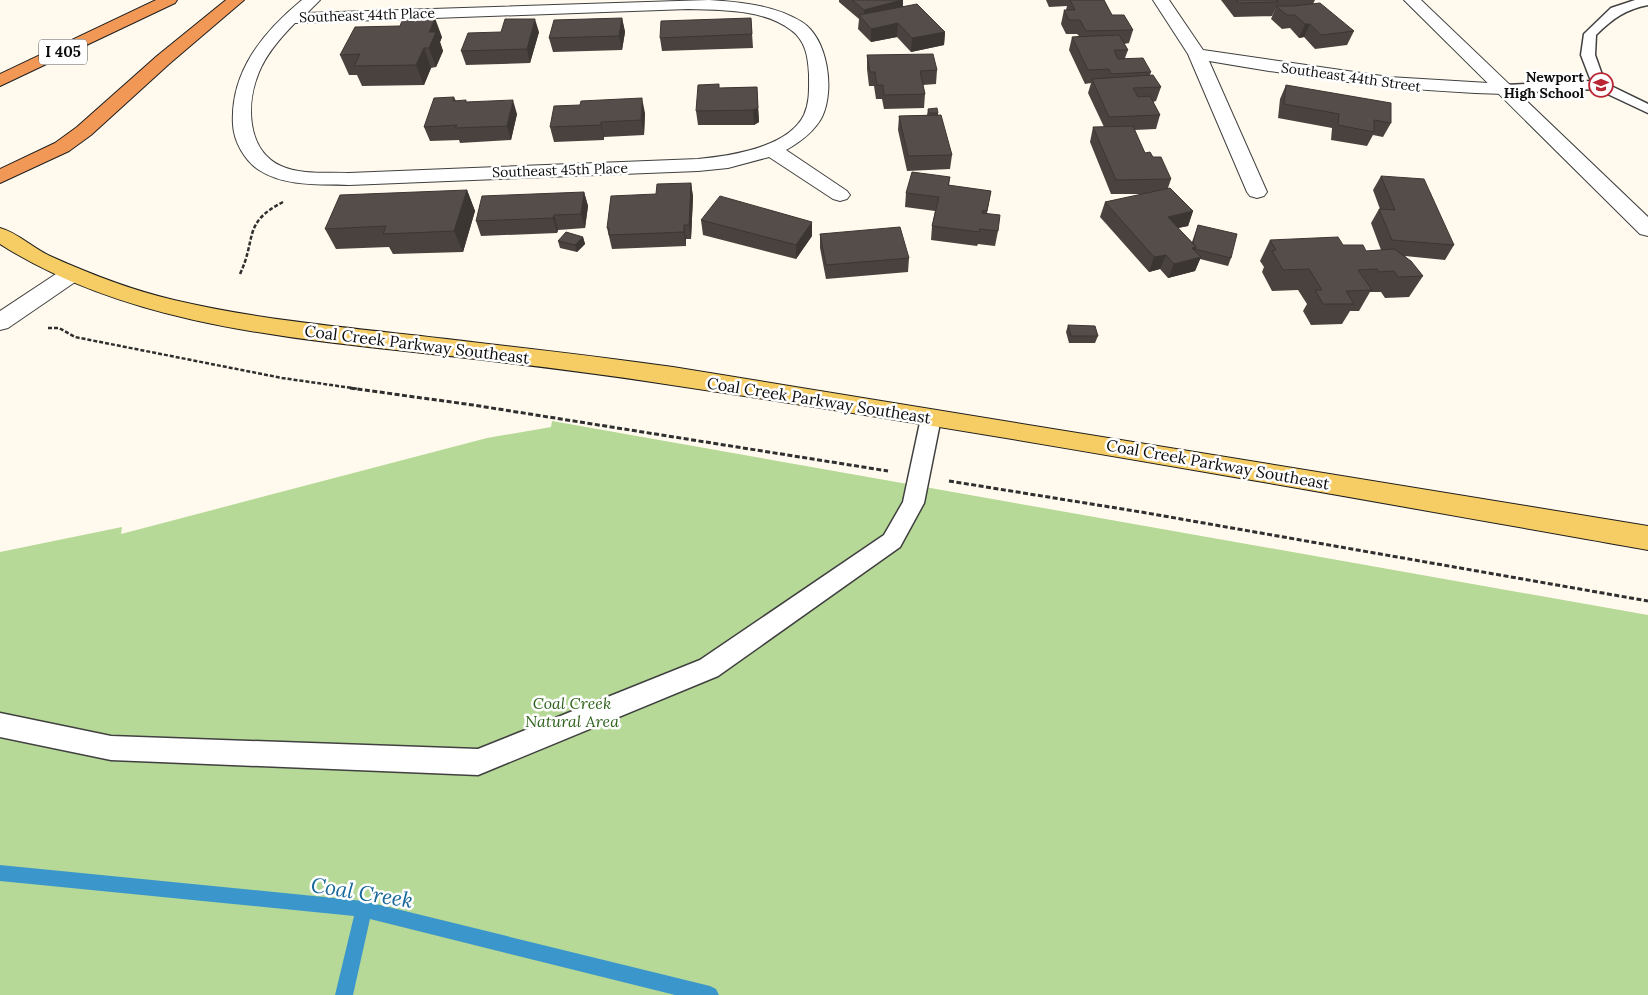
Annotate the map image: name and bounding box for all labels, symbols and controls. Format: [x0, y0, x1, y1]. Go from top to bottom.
street label: Southeast 44th Place [299, 4, 436, 26]
road number: I 405 [39, 40, 87, 64]
street label: Southeast 44th Street [1280, 58, 1423, 96]
place label: Newport High School [1504, 68, 1585, 102]
school or university icon: Newport High School [1588, 72, 1614, 98]
street label: Southeast 45th Place [492, 159, 629, 181]
street label: Coal Creek Parkway Southeast [303, 320, 531, 368]
street label: Coal Creek Parkway Southeast [706, 372, 933, 428]
street label: Coal Creek Parkway Southeast [1105, 434, 1332, 494]
park label: Coal Creek Natural Area [525, 693, 619, 731]
water label: Coal Creek [309, 871, 415, 914]

